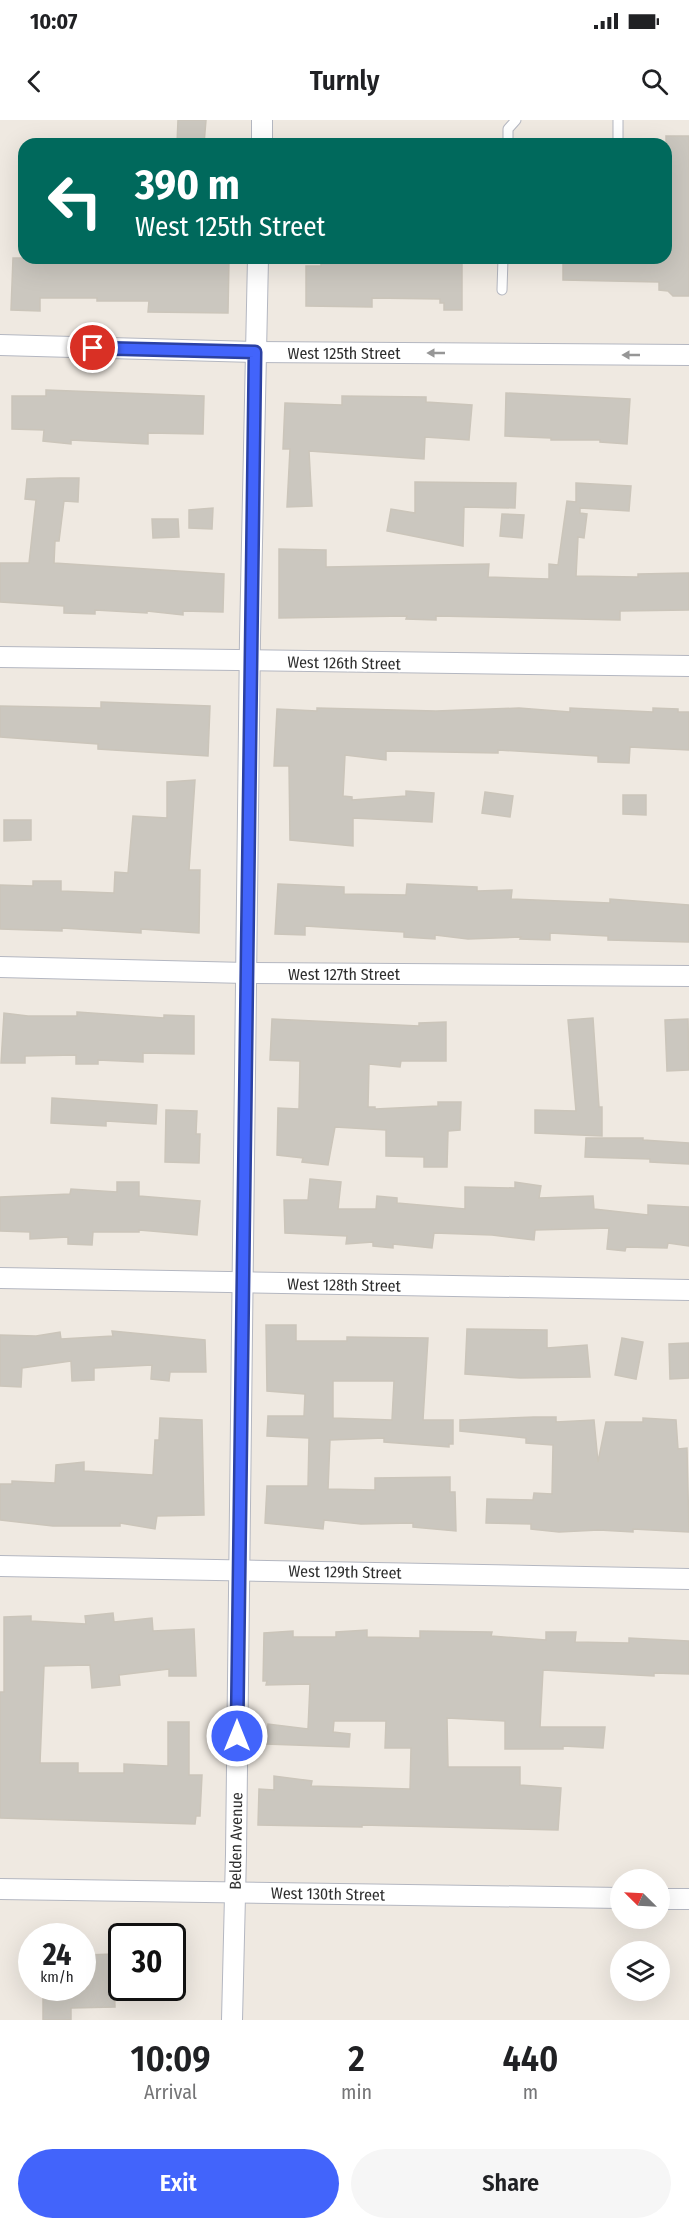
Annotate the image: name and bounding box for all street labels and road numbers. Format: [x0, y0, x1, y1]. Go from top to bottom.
street label: West 125th Street [288, 344, 401, 363]
street label: West 126th Street [287, 653, 402, 674]
street label: West 127th Street [288, 965, 401, 984]
street label: West 128th Street [287, 1275, 402, 1296]
street label: West 129th Street [288, 1562, 403, 1583]
street label: Belden Avenue [226, 1792, 246, 1890]
street label: West 130th Street [271, 1884, 386, 1905]

